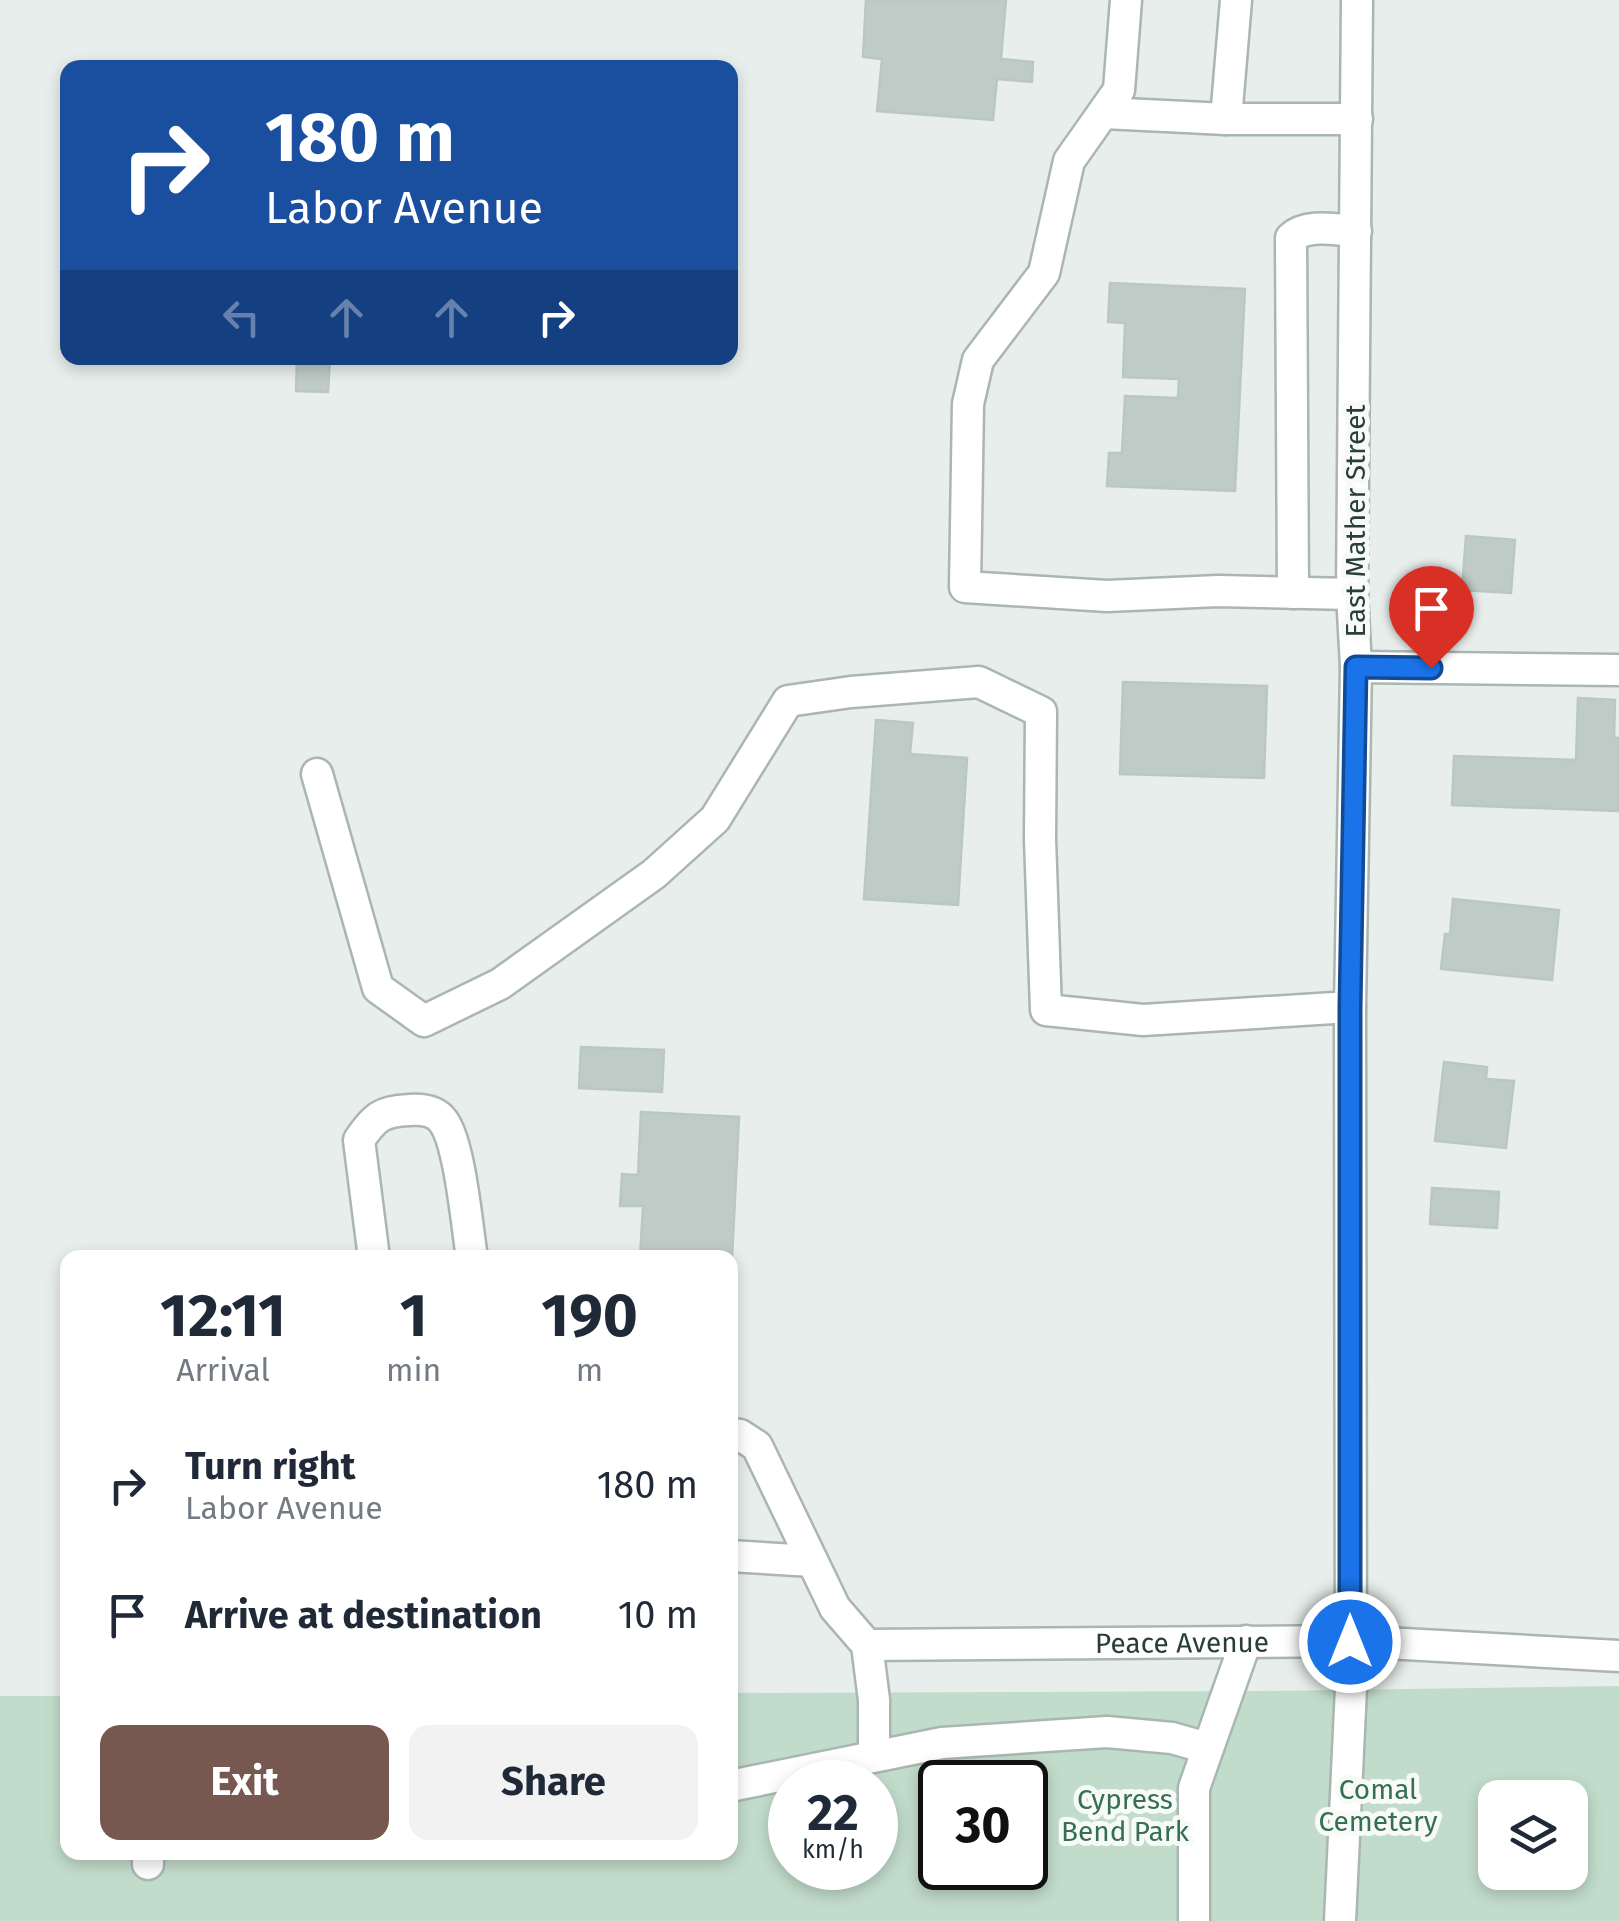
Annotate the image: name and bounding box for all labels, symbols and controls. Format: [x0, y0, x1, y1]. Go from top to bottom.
text: 180 m [265, 96, 455, 180]
icon: right [100, 100, 230, 230]
text: Labor Avenue [265, 181, 543, 235]
icon: left [214, 290, 269, 345]
icon: ahead [319, 290, 374, 345]
icon: ahead [424, 290, 479, 345]
icon: right [529, 290, 584, 345]
street label: East Mather Street [1339, 404, 1372, 638]
pin [1389, 566, 1474, 669]
icon: arrive [1404, 581, 1459, 636]
text: 12:11 [160, 1280, 286, 1352]
text: 1 [400, 1280, 428, 1352]
text: 190 [541, 1280, 638, 1352]
text: Arrival [176, 1351, 270, 1389]
text: min [386, 1351, 441, 1389]
text: m [576, 1351, 603, 1389]
text: Turn right [185, 1443, 355, 1489]
icon: right [100, 1458, 155, 1513]
text: 180 m [597, 1462, 698, 1508]
text: Labor Avenue [185, 1489, 383, 1527]
icon: arrive [100, 1588, 155, 1643]
position arrow [1298, 1590, 1402, 1694]
text: Arrive at destination [185, 1592, 542, 1638]
text: 10 m [618, 1592, 698, 1638]
street label: Peace Avenue [1095, 1625, 1269, 1660]
button: Exit [100, 1725, 389, 1840]
button: Share [409, 1725, 698, 1840]
speed limit sign: 30 [918, 1760, 1048, 1890]
park label: Comal Cemetery [1318, 1773, 1438, 1838]
map controls [1478, 1780, 1588, 1890]
button: layers [1478, 1780, 1588, 1890]
text: 22 [807, 1783, 859, 1843]
park label: Cypress Bend Park [1061, 1783, 1190, 1848]
text: km/h [802, 1835, 864, 1865]

